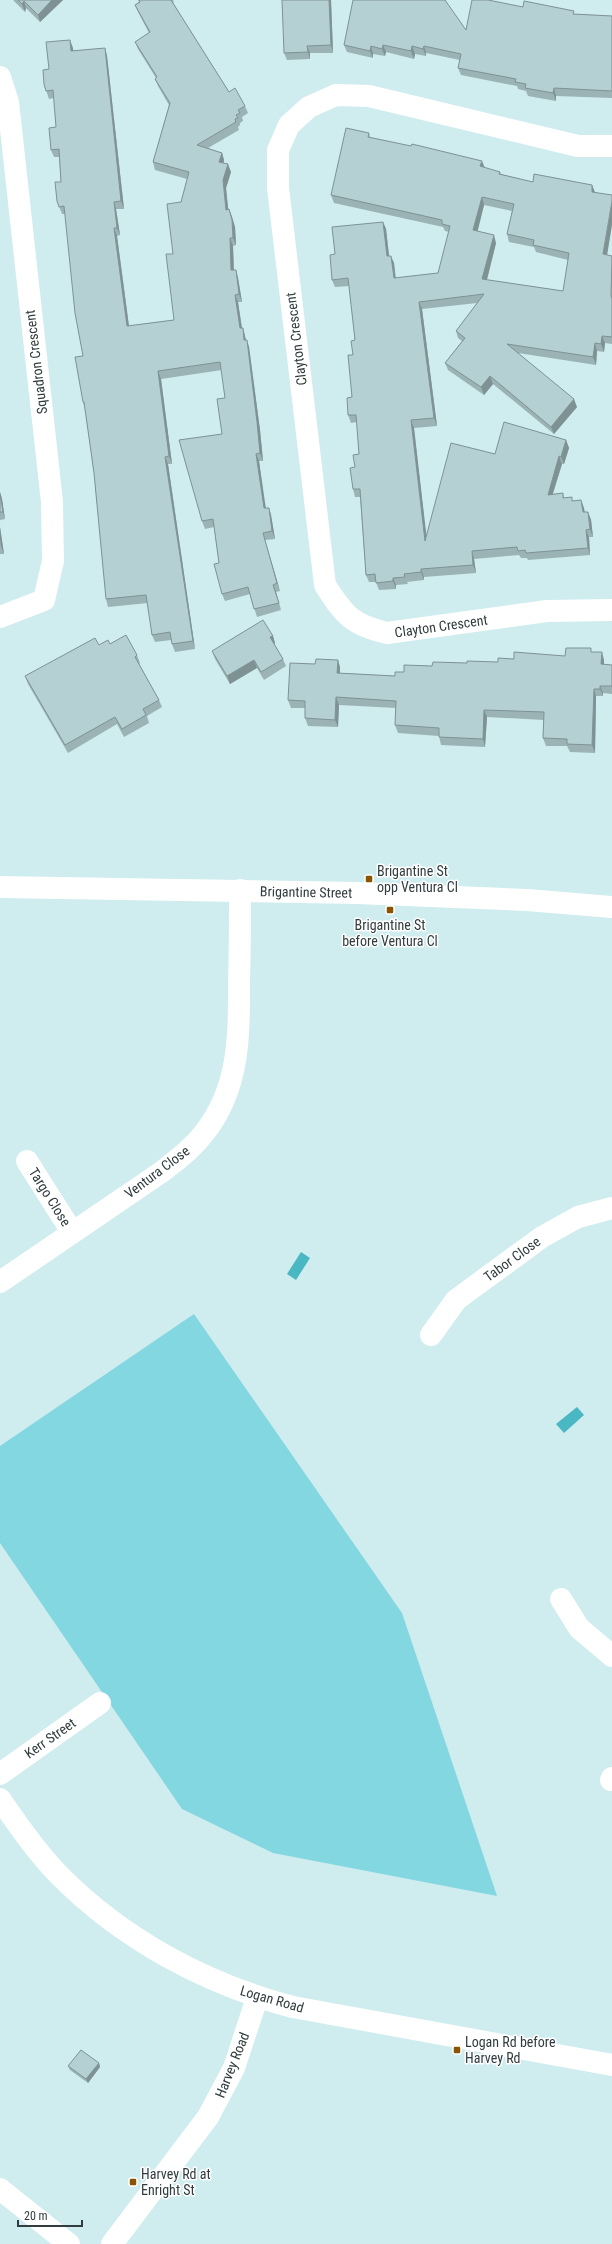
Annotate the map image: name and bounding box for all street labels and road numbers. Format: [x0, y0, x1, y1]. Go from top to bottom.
street label: Clayton Crescent [282, 292, 310, 386]
street label: Squadron Crescent [22, 309, 50, 415]
street label: Clayton Crescent [394, 612, 488, 640]
street label: Brigantine Street [260, 883, 352, 901]
street label: Ventura Close [122, 1142, 193, 1202]
street label: Targo Close [26, 1165, 74, 1229]
street label: Tabor Close [481, 1233, 544, 1285]
street label: Kerr Street [21, 1715, 79, 1761]
street label: Logan Road [238, 1982, 306, 2016]
street label: Harvey Road [212, 2030, 252, 2100]

